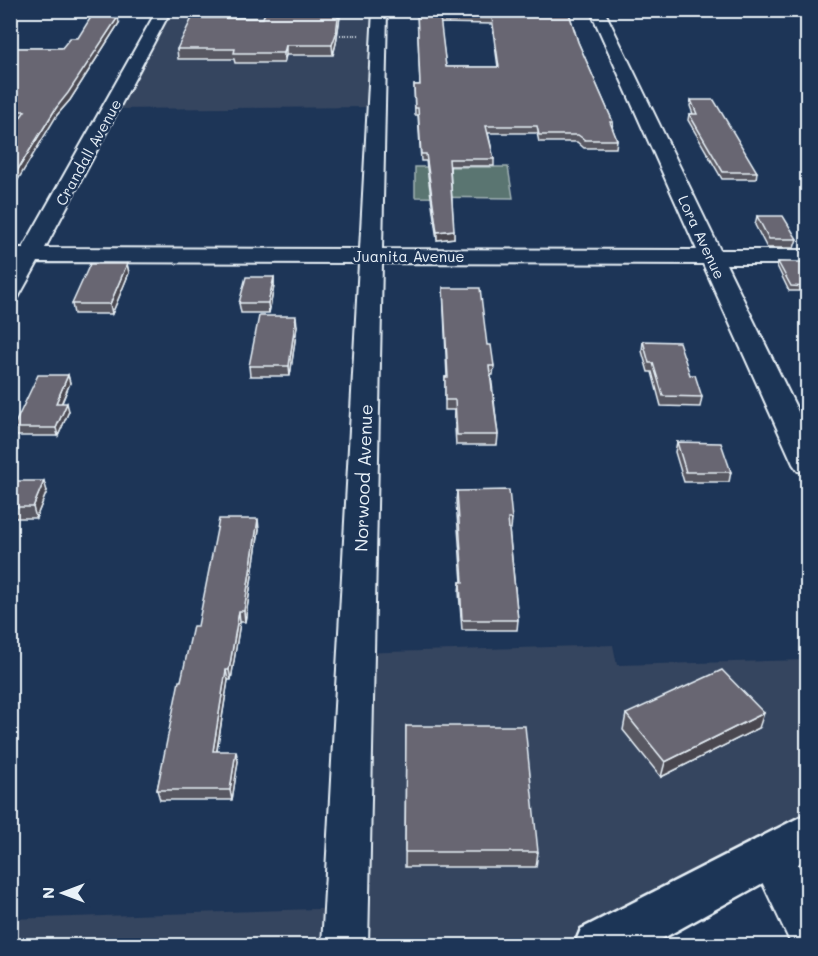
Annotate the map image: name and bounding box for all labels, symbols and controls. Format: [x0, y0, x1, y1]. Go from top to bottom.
street label: Crandall Avenue [50, 95, 126, 209]
street label: Lora Avenue [674, 192, 730, 282]
street label: Juanita Avenue [353, 246, 465, 266]
street label: Norwood Avenue [348, 404, 378, 552]
north arrow [33, 863, 93, 923]
text: N [37, 887, 58, 899]

